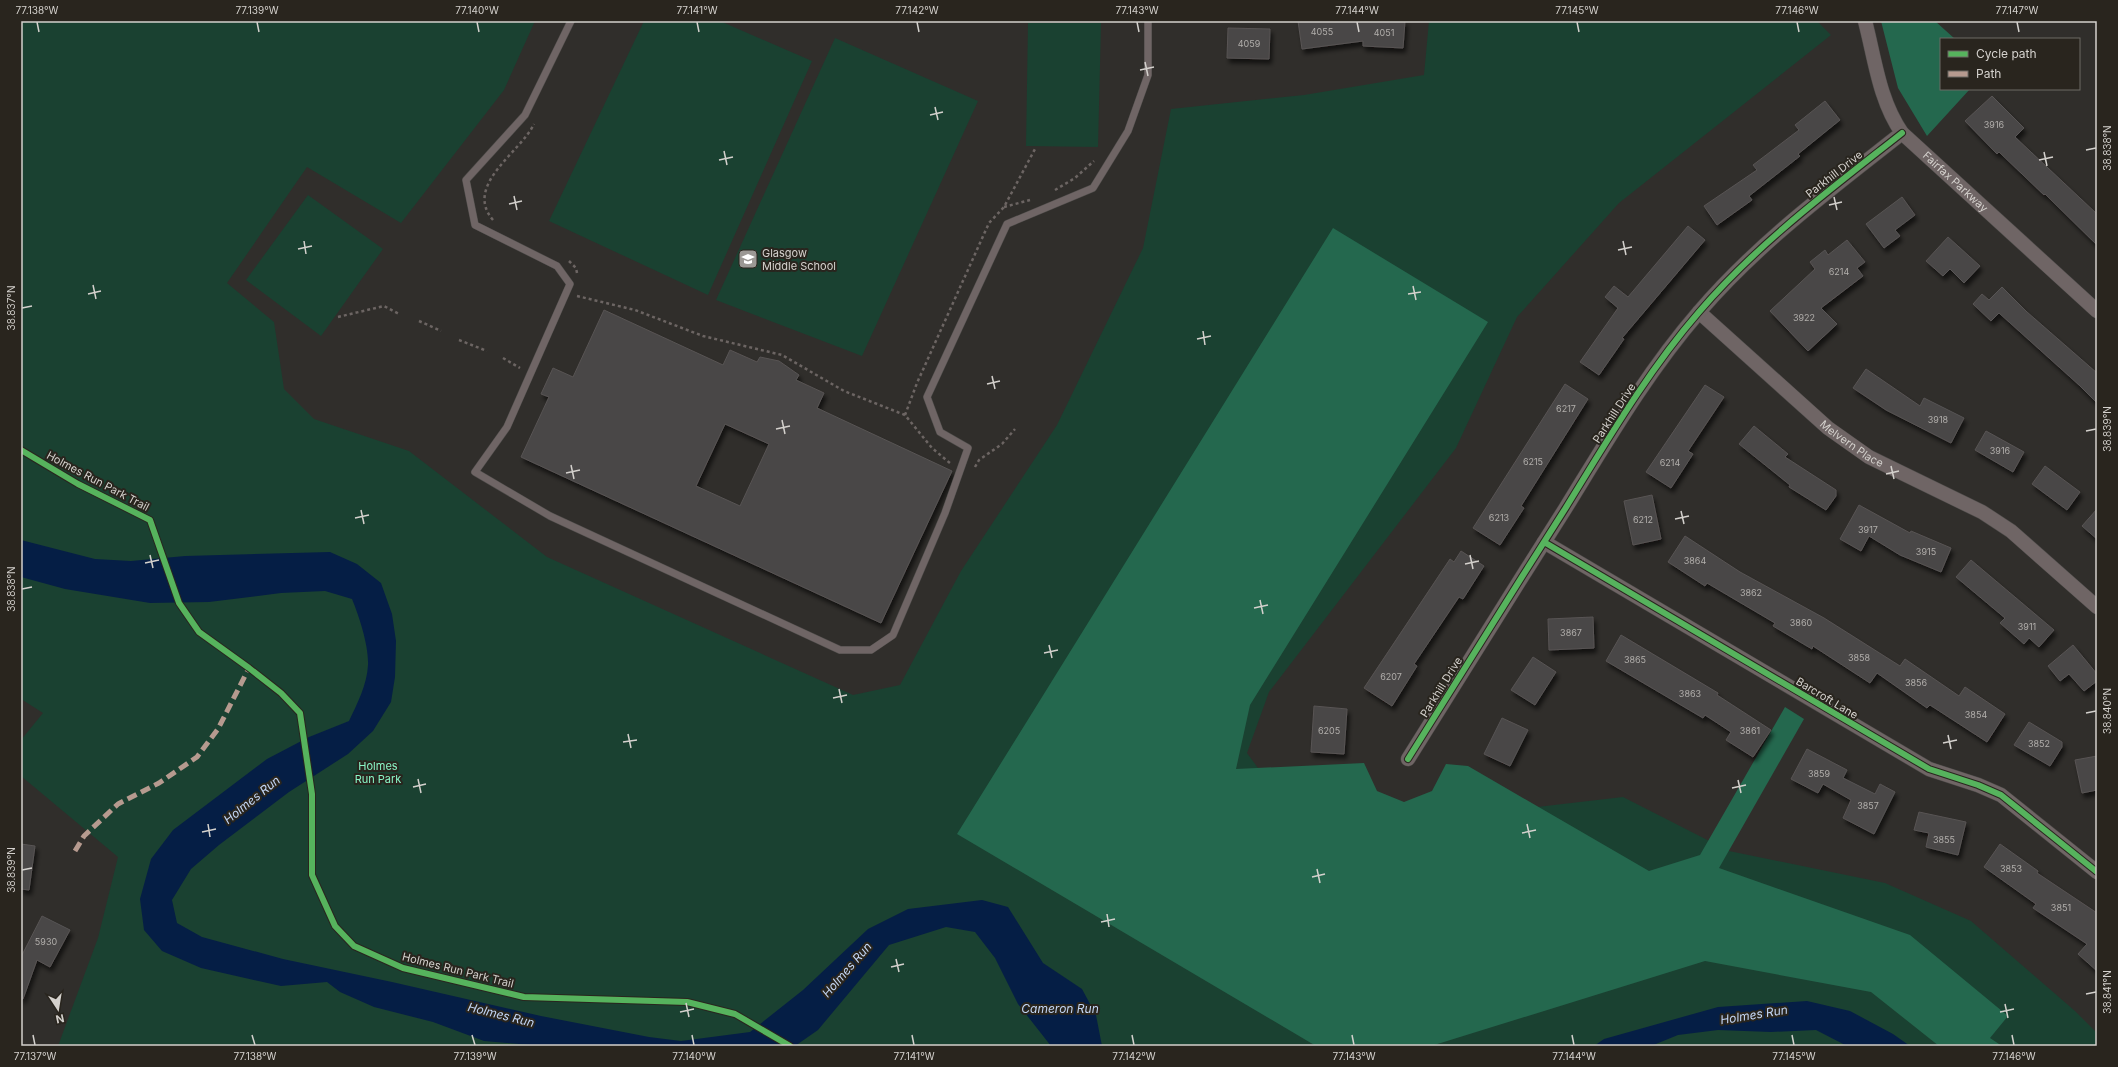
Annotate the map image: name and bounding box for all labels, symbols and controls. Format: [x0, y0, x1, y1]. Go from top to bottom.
text: 77.138°W [16, 4, 59, 16]
text: 77.139°W [235, 4, 279, 16]
text: 77.140°W [455, 4, 499, 16]
text: 77.141°W [676, 4, 718, 16]
text: 77.142°W [895, 4, 939, 16]
text: 77.143°W [1115, 4, 1159, 16]
text: 77.144°W [1335, 4, 1379, 16]
text: 77.145°W [1555, 4, 1599, 16]
text: 77.146°W [1775, 4, 1819, 16]
text: 77.147°W [1996, 4, 2039, 16]
house number: 4055 [1311, 26, 1333, 37]
house number: 4051 [1374, 27, 1394, 38]
house number: 4059 [1238, 38, 1261, 49]
legend [1940, 38, 2080, 90]
text: Cycle path [1976, 46, 2037, 61]
text: Path [1976, 66, 2001, 81]
house number: 3916 [1984, 119, 2005, 130]
text: 38.838°N [2101, 125, 2113, 171]
street label: Parkhill Drive [1803, 147, 1865, 201]
street label: Fairfax Parkway [1920, 148, 1991, 215]
place label: Glasgow Middle School [762, 246, 836, 273]
school or university icon: Glasgow Middle School [737, 248, 759, 270]
house number: 6214 [1829, 266, 1849, 277]
text: 38.837°N [5, 286, 17, 330]
house number: 3922 [1793, 312, 1815, 323]
street label: Parkhill Drive [1589, 380, 1639, 446]
house number: 6217 [1556, 403, 1576, 414]
text: 38.839°N [2101, 406, 2113, 452]
house number: 3918 [1928, 414, 1949, 425]
street label: Melvern Place [1817, 417, 1886, 470]
house number: 3916 [1990, 445, 2011, 456]
street label: Holmes Run Park Trail [44, 448, 152, 514]
house number: 6215 [1523, 456, 1543, 467]
house number: 6214 [1660, 457, 1680, 468]
house number: 6213 [1489, 512, 1510, 523]
house number: 6212 [1633, 514, 1653, 525]
house number: 3917 [1858, 524, 1878, 535]
house number: 3915 [1916, 546, 1936, 557]
house number: 3864 [1684, 555, 1706, 566]
text: 38.838°N [5, 566, 17, 612]
house number: 3862 [1740, 587, 1762, 598]
house number: 3860 [1790, 617, 1813, 628]
house number: 3911 [2018, 621, 2036, 632]
house number: 3867 [1560, 627, 1582, 638]
house number: 3858 [1848, 652, 1871, 663]
street label: Parkhill Drive [1417, 654, 1465, 720]
house number: 3865 [1624, 654, 1646, 665]
house number: 6207 [1380, 671, 1402, 682]
street label: Barcroft Lane [1793, 674, 1861, 722]
house number: 3856 [1905, 677, 1928, 688]
house number: 3863 [1679, 688, 1702, 699]
text: 38.840°N [2101, 688, 2113, 734]
house number: 3854 [1965, 709, 1987, 720]
house number: 6205 [1318, 725, 1340, 736]
house number: 3861 [1740, 725, 1760, 736]
house number: 3852 [2028, 738, 2050, 749]
park label: Holmes Run Park [355, 759, 401, 786]
house number: 3859 [1808, 768, 1831, 779]
water label: Holmes Run [221, 772, 283, 827]
house number: 3857 [1857, 800, 1879, 811]
house number: 3855 [1933, 834, 1955, 845]
text: 38.839°N [5, 847, 17, 893]
house number: 3853 [2000, 863, 2023, 874]
house number: 3851 [2051, 902, 2071, 913]
house number: 5930 [35, 936, 57, 947]
water label: Holmes Run [819, 939, 875, 1000]
street label: Holmes Run Park Trail [401, 949, 515, 991]
text: 38.841°N [2101, 970, 2113, 1014]
north arrow [38, 989, 78, 1029]
water label: Holmes Run [466, 999, 536, 1030]
water label: Cameron Run [1021, 1001, 1099, 1016]
water label: Holmes Run [1719, 1002, 1789, 1027]
text: N [55, 1011, 66, 1027]
text: 77.137°W [14, 1050, 56, 1062]
text: 77.138°W [234, 1050, 277, 1062]
text: 77.139°W [453, 1050, 497, 1062]
text: 77.140°W [672, 1050, 716, 1062]
text: 77.141°W [893, 1050, 935, 1062]
text: 77.142°W [1112, 1050, 1156, 1062]
text: 77.143°W [1332, 1050, 1376, 1062]
text: 77.144°W [1552, 1050, 1596, 1062]
text: 77.145°W [1772, 1050, 1816, 1062]
text: 77.146°W [1992, 1050, 2036, 1062]

